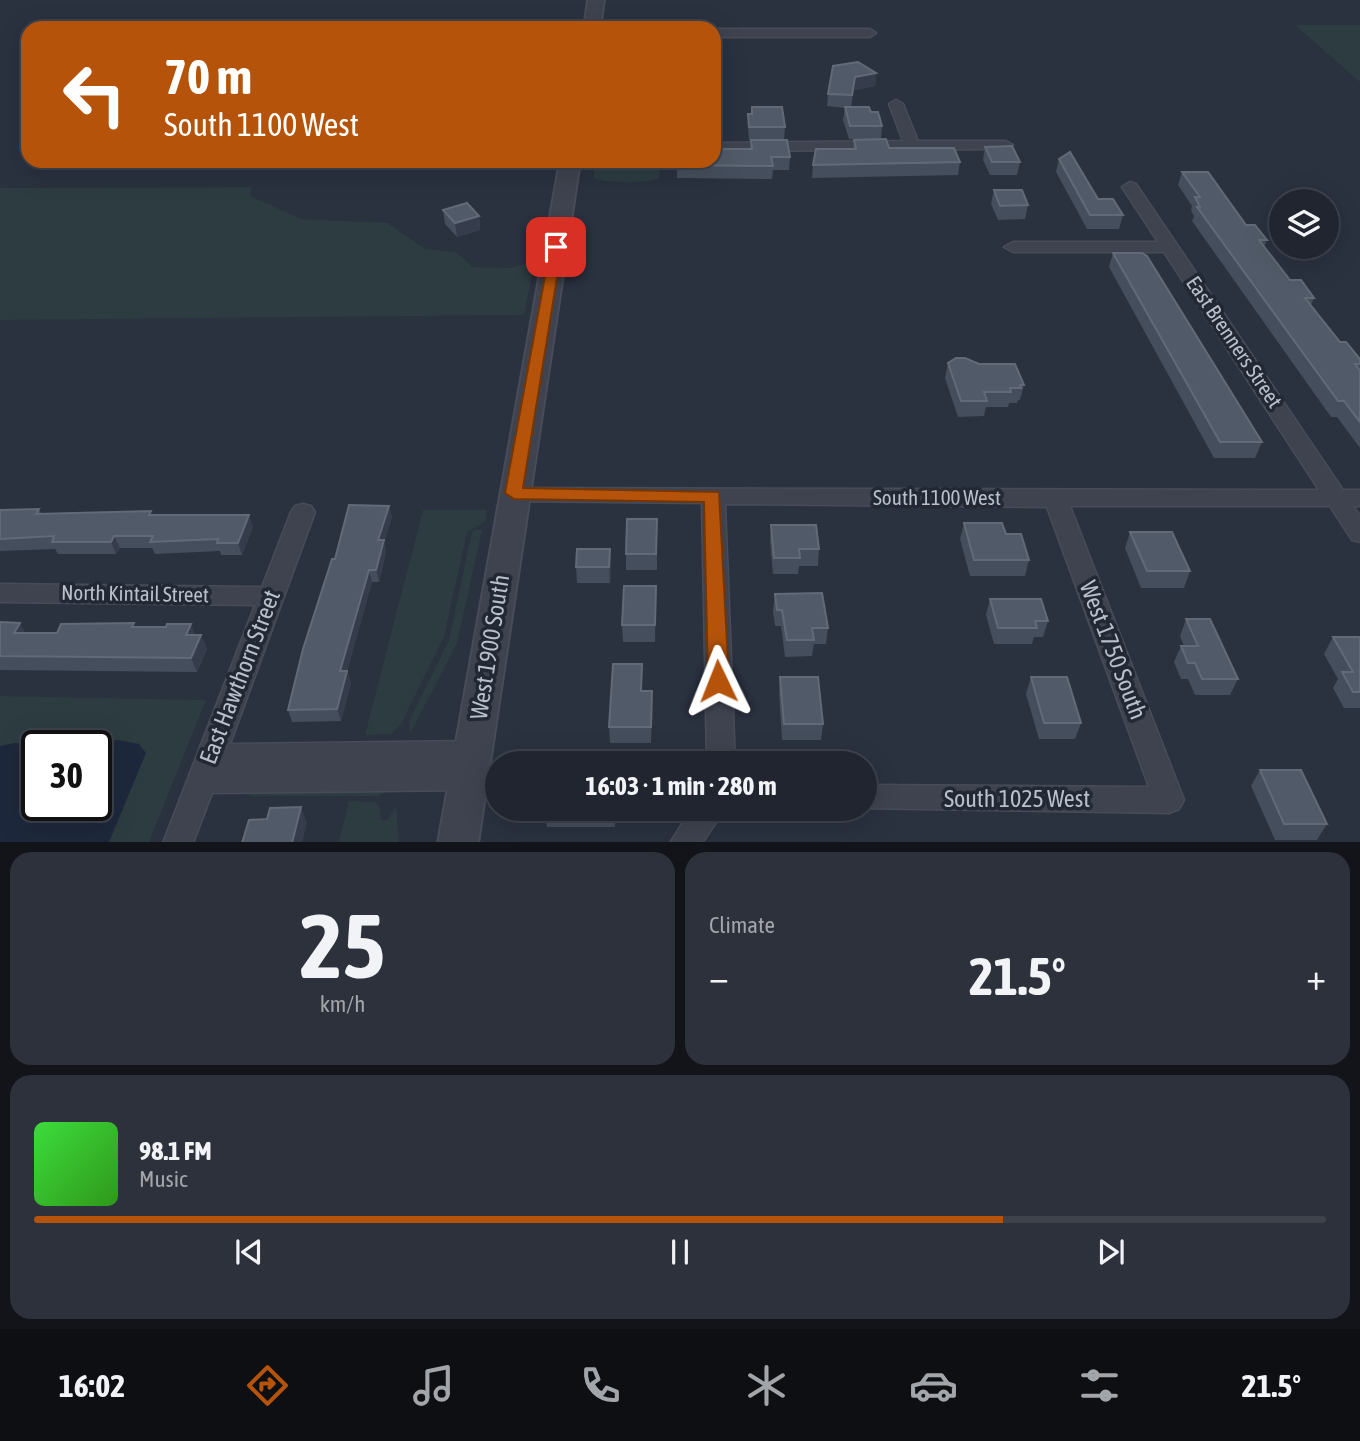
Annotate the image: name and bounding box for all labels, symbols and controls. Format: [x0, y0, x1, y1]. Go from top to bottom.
text: 70 m [164, 48, 252, 104]
icon: left [49, 49, 140, 140]
text: South 1100 West [164, 106, 359, 143]
map controls [1269, 189, 1339, 259]
button: layers [1269, 189, 1339, 259]
pin [526, 217, 586, 277]
icon: arrive [537, 228, 575, 266]
street label: East Brenners Street [1182, 271, 1288, 412]
street label: South 1100 West [873, 485, 1001, 509]
street label: West 1900 South [465, 573, 514, 721]
street label: West 1750 South [1075, 577, 1152, 723]
street label: North Kintail Street [61, 580, 209, 606]
street label: East Hawthorn Street [194, 586, 285, 768]
position arrow [681, 644, 755, 718]
speed limit sign: 30 [21, 730, 112, 821]
text: 16:03 · 1 min · 280 m [585, 771, 777, 801]
street label: South 1025 West [944, 785, 1090, 812]
text: 25 [300, 893, 385, 997]
text: Climate [709, 912, 775, 938]
text: 21.5° [969, 946, 1066, 1006]
text: − [709, 955, 729, 998]
text: + [1306, 955, 1326, 998]
text: km/h [320, 991, 365, 1017]
text: 98.1 FM [139, 1136, 212, 1166]
text: Music [139, 1166, 187, 1192]
icon: previous [230, 1233, 268, 1271]
icon: pause [661, 1233, 699, 1271]
icon: next [1092, 1233, 1130, 1271]
icon: directions [243, 1361, 292, 1410]
icon: music [409, 1361, 458, 1410]
icon: phone [576, 1361, 625, 1410]
icon: climate [742, 1361, 791, 1410]
icon: car [909, 1361, 958, 1410]
icon: filters [1075, 1361, 1124, 1410]
text: 16:02 [59, 1367, 125, 1404]
text: 21.5° [1242, 1367, 1301, 1404]

